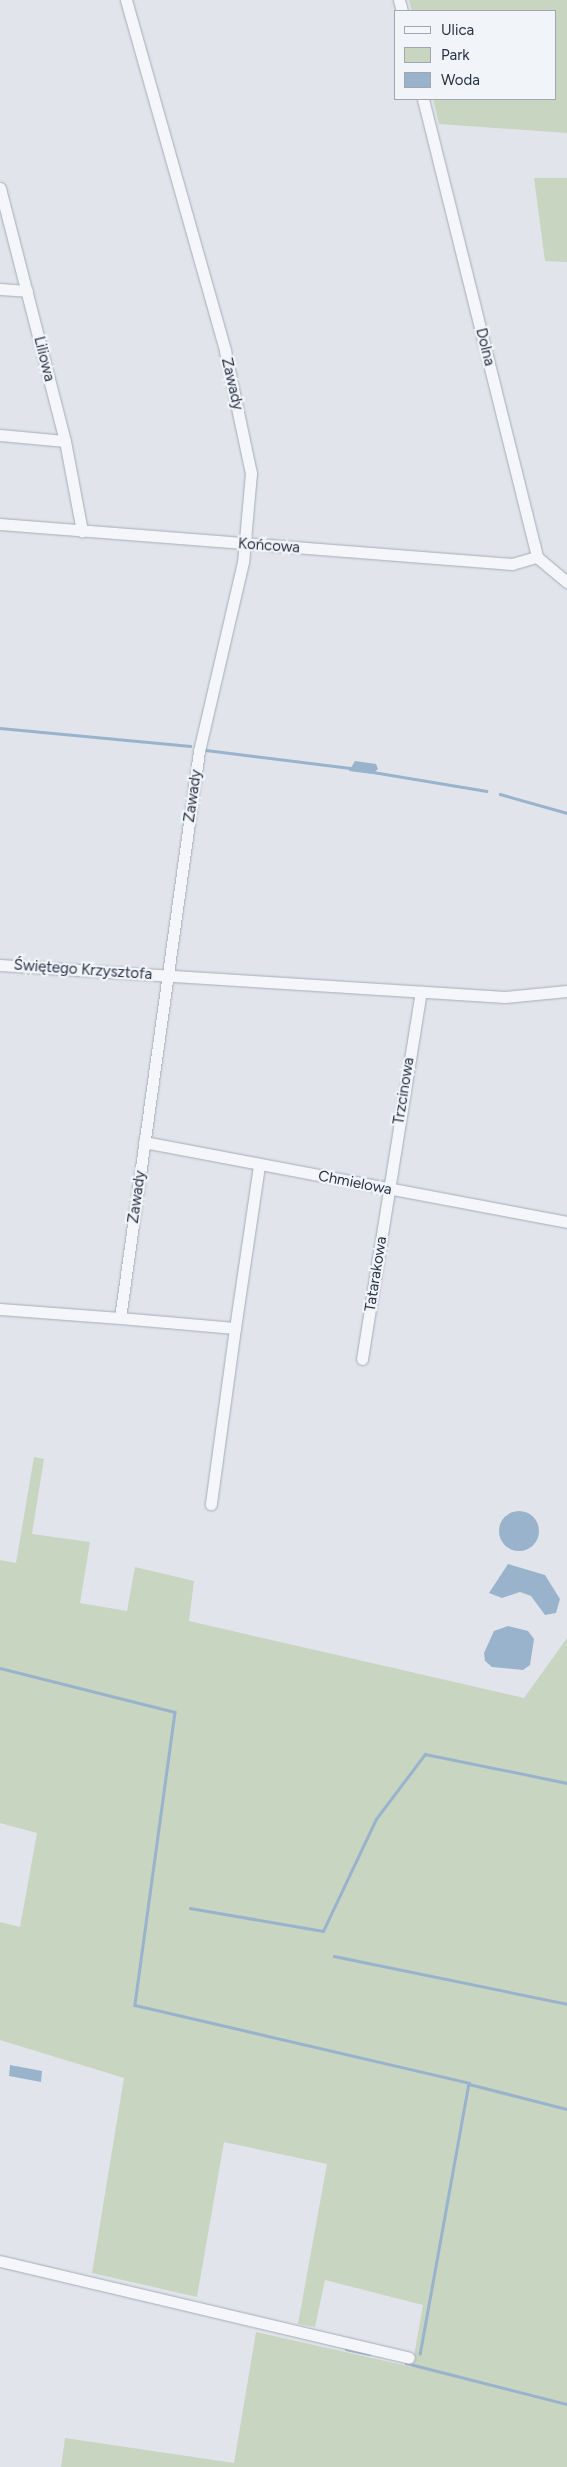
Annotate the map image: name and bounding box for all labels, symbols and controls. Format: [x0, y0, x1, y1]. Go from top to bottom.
legend [394, 10, 557, 100]
text: Ulica [441, 21, 474, 39]
text: Park [441, 46, 470, 64]
text: Woda [441, 71, 480, 89]
street label: Dolna [472, 326, 498, 368]
street label: Liliowa [30, 335, 58, 383]
street label: Zawady [217, 356, 247, 412]
street label: Końcowa [237, 535, 301, 557]
street label: Zawady [180, 768, 206, 824]
street label: Świętego Krzysztofa [13, 956, 153, 984]
street label: Trzcinowa [390, 1056, 418, 1126]
street label: Chmielowa [317, 1167, 393, 1199]
street label: Zawady [124, 1169, 150, 1225]
street label: Tatarakowa [361, 1235, 391, 1313]

